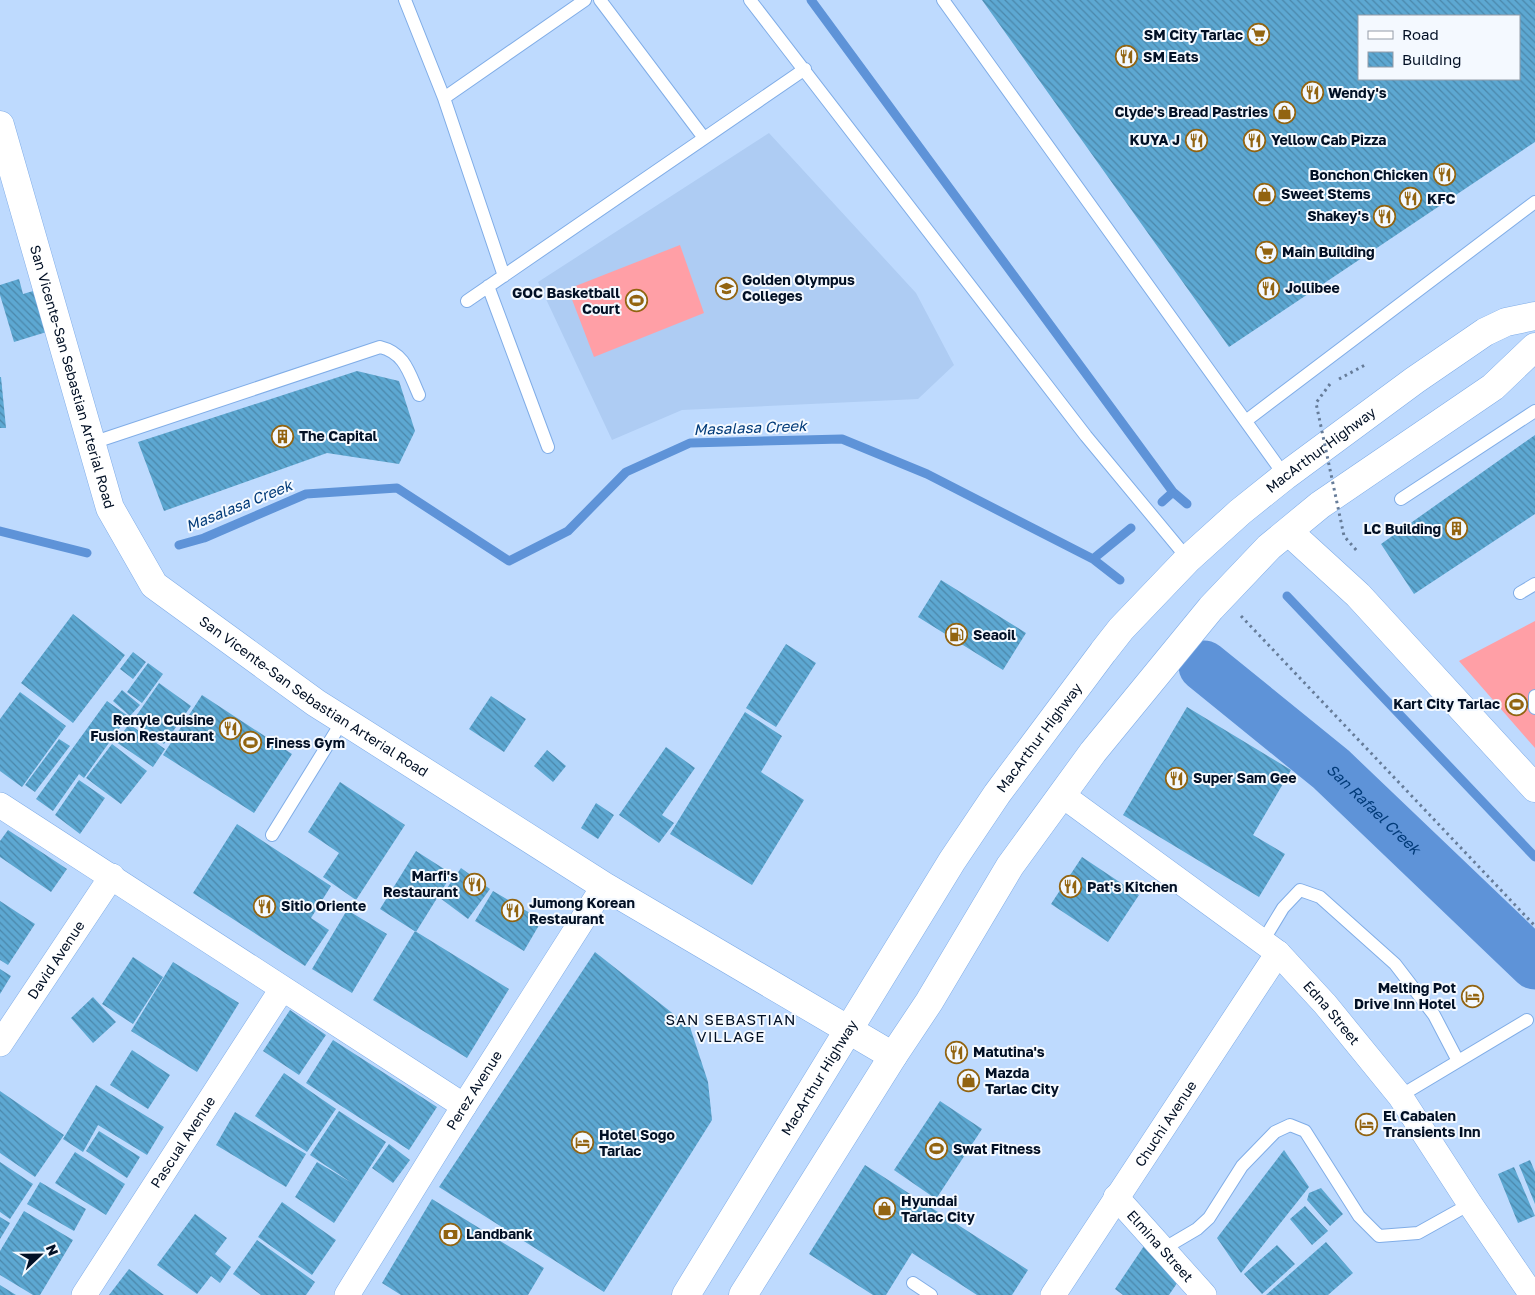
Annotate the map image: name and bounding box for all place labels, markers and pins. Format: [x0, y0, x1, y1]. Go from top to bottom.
supermarket icon: SM City Tarlac [1247, 23, 1271, 47]
place label: SM City Tarlac [1144, 26, 1243, 43]
restaurant icon: SM Eats [1115, 45, 1139, 69]
place label: SM Eats [1143, 48, 1199, 65]
restaurant icon: Wendy's [1300, 81, 1324, 105]
place label: Wendy's [1328, 84, 1387, 101]
shop icon: Clyde's Bread Pastries [1272, 100, 1296, 124]
place label: Clyde's Bread Pastries [1114, 103, 1268, 120]
restaurant icon: KUYA J [1184, 128, 1208, 152]
restaurant icon: Yellow Cab Pizza [1243, 128, 1267, 152]
place label: KUYA J [1130, 131, 1180, 148]
place label: Yellow Cab Pizza [1271, 131, 1387, 148]
restaurant icon: Bonchon Chicken [1432, 163, 1456, 187]
place label: Bonchon Chicken [1310, 166, 1428, 183]
shop icon: Sweet Stems [1253, 182, 1277, 206]
place label: Sweet Stems [1281, 185, 1371, 202]
restaurant icon: KFC [1399, 187, 1423, 211]
place label: KFC [1427, 190, 1455, 207]
restaurant icon: Shakey's [1373, 204, 1397, 228]
place label: Shakey's [1307, 207, 1369, 224]
supermarket icon: Main Building [1254, 240, 1278, 264]
place label: Main Building [1282, 243, 1375, 260]
place label: Golden Olympus Colleges [742, 271, 855, 304]
school or university icon: Golden Olympus Colleges [714, 276, 738, 300]
restaurant icon: Jollibee [1257, 276, 1281, 300]
place label: Jollibee [1285, 279, 1340, 296]
place label: GOC Basketball Court [512, 284, 620, 317]
sports icon: GOC Basketball Court [624, 289, 648, 313]
building icon: The Capital [271, 424, 295, 448]
place label: The Capital [299, 427, 378, 444]
building icon: LC Building [1445, 517, 1469, 541]
place label: LC Building [1364, 520, 1441, 537]
fuel station icon: Seaoil [945, 623, 969, 647]
place label: Seaoil [973, 626, 1016, 643]
sports icon: Kart City Tarlac [1504, 692, 1528, 716]
place label: Kart City Tarlac [1393, 695, 1500, 712]
place label: Renyle Cuisine Fusion Restaurant [90, 711, 214, 744]
restaurant icon: Renyle Cuisine Fusion Restaurant [218, 716, 242, 740]
sports icon: Finess Gym [238, 731, 262, 755]
place label: Finess Gym [266, 734, 345, 751]
restaurant icon: Super Sam Gee [1165, 766, 1189, 790]
place label: Super Sam Gee [1193, 769, 1297, 786]
place label: Marfi's Restaurant [383, 867, 458, 900]
restaurant icon: Marfi's Restaurant [462, 872, 486, 896]
restaurant icon: Pat's Kitchen [1059, 875, 1083, 899]
place label: Pat's Kitchen [1087, 878, 1178, 895]
restaurant icon: Sitio Oriente [253, 894, 277, 918]
place label: Jumong Korean Restaurant [529, 894, 635, 927]
place label: Sitio Oriente [281, 897, 366, 914]
restaurant icon: Jumong Korean Restaurant [501, 899, 525, 923]
place label: Melting Pot Drive Inn Hotel [1354, 979, 1456, 1012]
hotel icon: Melting Pot Drive Inn Hotel [1460, 984, 1484, 1008]
restaurant icon: Matutina's [945, 1040, 969, 1064]
place label: Matutina's [973, 1043, 1045, 1060]
place label: Mazda Tarlac City [985, 1064, 1059, 1097]
shop icon: Mazda Tarlac City [957, 1069, 981, 1093]
place label: El Cabalen Transients Inn [1383, 1107, 1480, 1140]
hotel icon: El Cabalen Transients Inn [1355, 1112, 1379, 1136]
place label: Hotel Sogo Tarlac [599, 1126, 675, 1159]
hotel icon: Hotel Sogo Tarlac [571, 1131, 595, 1155]
sports icon: Swat Fitness [925, 1137, 949, 1161]
place label: Swat Fitness [953, 1140, 1041, 1157]
place label: Hyundai Tarlac City [901, 1192, 975, 1225]
shop icon: Hyundai Tarlac City [873, 1197, 897, 1221]
bank icon: Landbank [438, 1222, 462, 1246]
place label: Landbank [466, 1225, 533, 1242]

